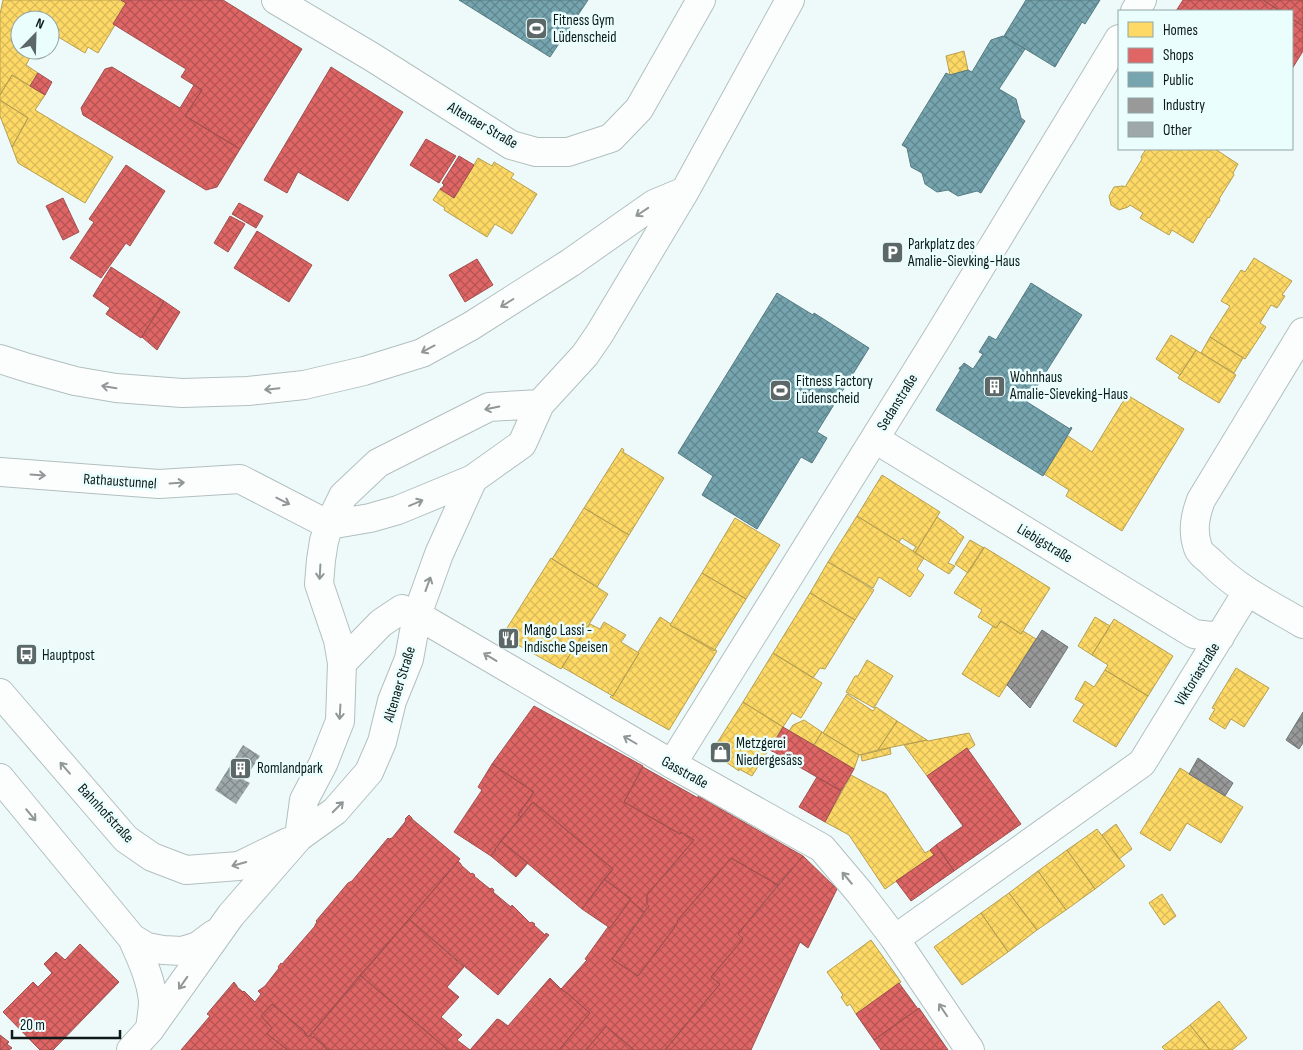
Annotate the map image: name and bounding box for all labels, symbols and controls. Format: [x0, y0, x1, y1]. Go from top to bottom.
north arrow [10, 10, 60, 60]
legend [1118, 10, 1293, 150]
place label: Fitness Gym Lüdenscheid [553, 11, 616, 47]
text: N [33, 14, 47, 33]
sports icon: Fitness Gym Lüdenscheid [525, 17, 549, 41]
text: Homes [1163, 21, 1198, 40]
text: Shops [1163, 46, 1194, 65]
text: Public [1163, 71, 1194, 90]
text: Industry [1163, 96, 1205, 115]
street label: Altenaer Straße [443, 97, 521, 153]
text: Other [1163, 121, 1192, 140]
one-way arrow [635, 207, 649, 217]
place label: Parkplatz des Amalie-Sievking-Haus [907, 235, 1020, 271]
parking icon: Parkplatz des Amalie-Sievking-Haus [880, 241, 904, 265]
one-way arrow [500, 298, 514, 308]
one-way arrow [421, 344, 436, 354]
place label: Wohnhaus Amalie-Sieveking-Haus [1009, 368, 1128, 404]
street label: Sedanstraße [873, 371, 922, 434]
place label: Fitness Factory Lüdenscheid [796, 372, 873, 408]
building icon: Wohnhaus Amalie-Sieveking-Haus [982, 374, 1006, 398]
sports icon: Fitness Factory Lüdenscheid [768, 378, 792, 402]
one-way arrow [102, 382, 118, 392]
one-way arrow [264, 384, 280, 394]
one-way arrow [484, 403, 500, 413]
street label: Rathaustunnel [83, 469, 157, 494]
one-way arrow [30, 470, 46, 479]
one-way arrow [169, 478, 185, 487]
one-way arrow [275, 497, 290, 506]
one-way arrow [408, 497, 423, 507]
street label: Liebigstraße [1013, 519, 1076, 567]
one-way arrow [315, 564, 325, 580]
one-way arrow [424, 577, 433, 592]
place label: Mango Lassi - Indische Speisen [524, 621, 608, 657]
restaurant icon: Mango Lassi - Indische Speisen [496, 627, 520, 651]
street label: Viktoriastraße [1171, 639, 1224, 709]
bus stop icon: Hauptpost [14, 643, 38, 667]
street label: Altenaer Straße [379, 644, 420, 725]
place label: Hauptpost [42, 646, 95, 665]
one-way arrow [484, 652, 498, 662]
one-way arrow [335, 704, 345, 720]
one-way arrow [624, 734, 638, 744]
place label: Metzgerei Niedergesäss [736, 734, 802, 770]
shop icon: Metzgerei Niedergesäss [708, 740, 732, 764]
street label: Gasstraße [658, 752, 711, 793]
building icon: Romlandpark [229, 756, 253, 780]
place label: Romlandpark [257, 759, 323, 778]
one-way arrow [59, 761, 70, 774]
street label: Bahnhofstraße [73, 780, 138, 847]
one-way arrow [331, 802, 343, 814]
one-way arrow [26, 809, 37, 822]
one-way arrow [231, 860, 247, 870]
one-way arrow [842, 872, 853, 885]
one-way arrow [178, 976, 188, 990]
one-way arrow [938, 1003, 948, 1017]
scale bar [12, 1008, 120, 1040]
text: 20 m [20, 1016, 45, 1035]

